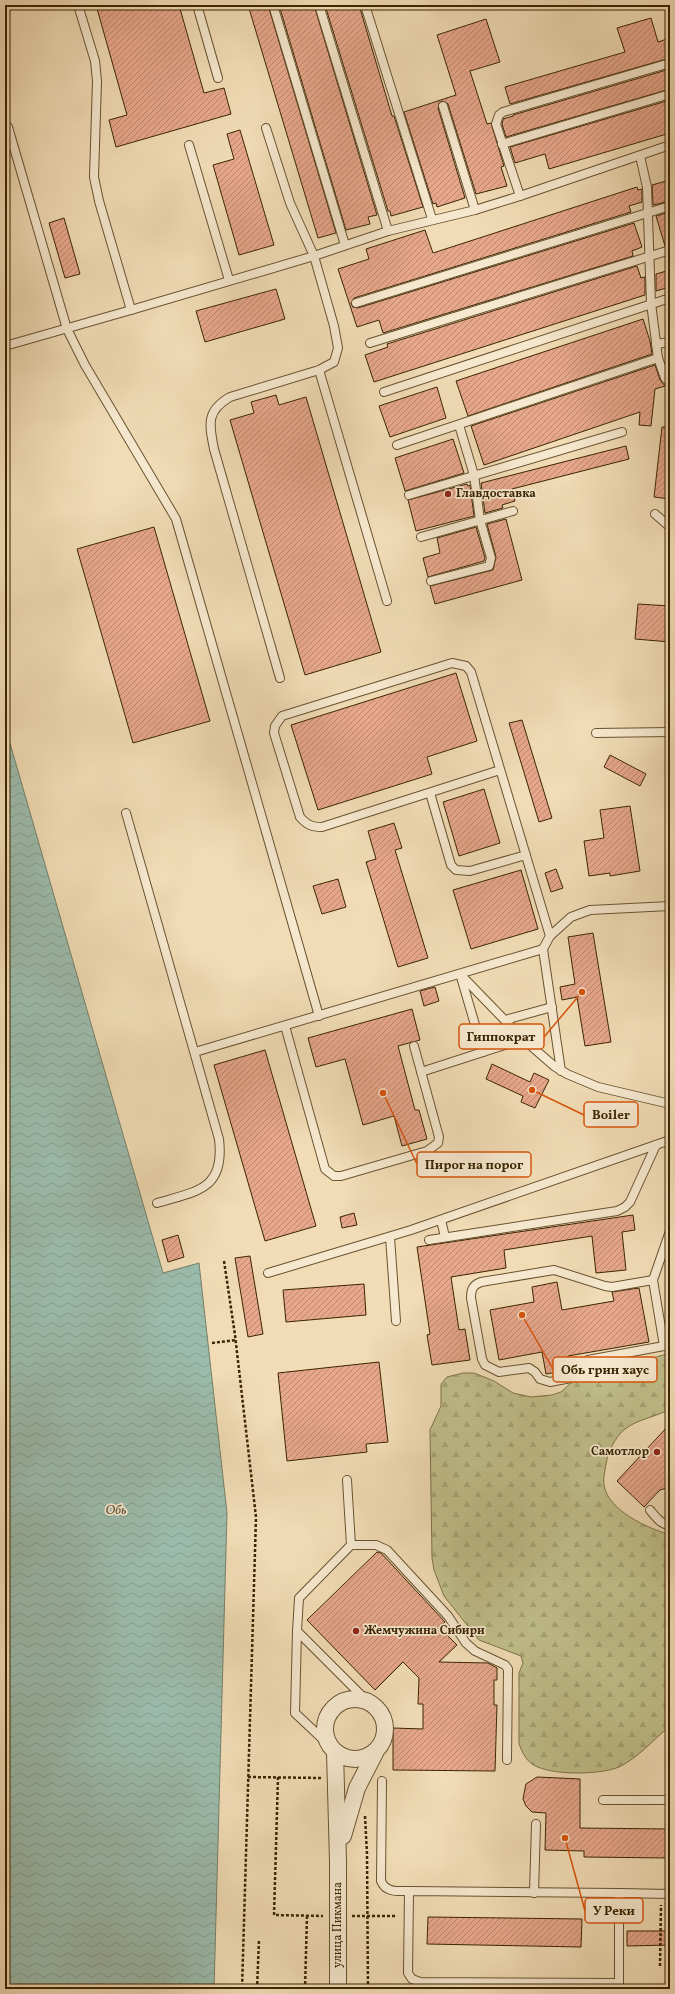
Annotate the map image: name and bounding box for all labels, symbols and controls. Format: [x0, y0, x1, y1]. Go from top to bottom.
place label: Главдоставка [456, 486, 536, 502]
marker: Главдоставка [443, 489, 453, 499]
callout: Гиппократ [459, 1024, 544, 1049]
text: Гиппократ [467, 1029, 536, 1047]
callout: Boiler [584, 1102, 638, 1127]
text: Boiler [592, 1107, 630, 1125]
callout: Пирог на порог [417, 1152, 531, 1177]
text: Пирог на порог [425, 1157, 524, 1175]
callout: Обь грин хаус [553, 1357, 657, 1382]
text: Обь грин хаус [561, 1362, 649, 1380]
place label: Самотлор [591, 1444, 649, 1460]
marker: Самотлор [652, 1447, 662, 1457]
water label: Обь [106, 1502, 127, 1520]
place label: Жемчужина Сибири [364, 1623, 485, 1639]
marker: Жемчужина Сибири [351, 1626, 361, 1636]
street label: улица Пикмана [330, 1882, 346, 1968]
callout: У Реки [585, 1898, 643, 1923]
text: У Реки [593, 1903, 635, 1921]

